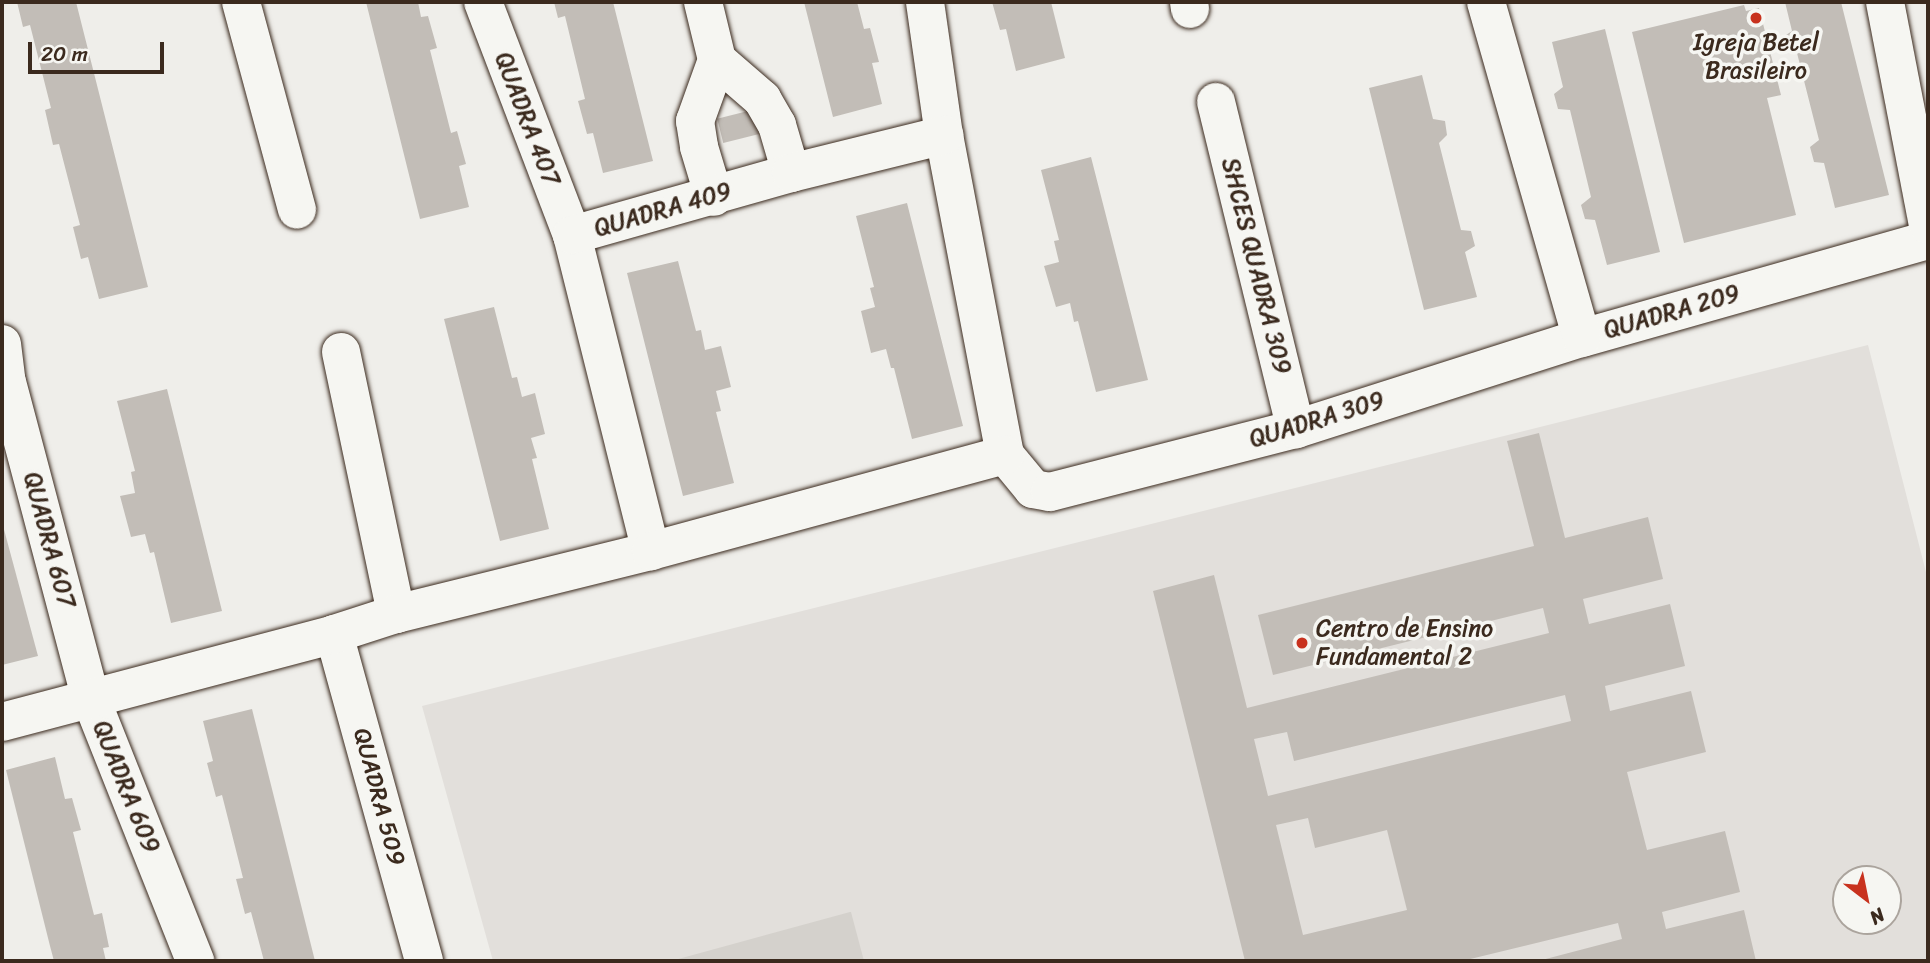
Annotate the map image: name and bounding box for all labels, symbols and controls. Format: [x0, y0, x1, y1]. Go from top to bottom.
marker: Igreja Betel Brasileiro [1748, 10, 1764, 26]
scale bar [32, 28, 168, 72]
place label: Igreja Betel Brasileiro [1693, 29, 1819, 85]
text: 20 m [41, 35, 88, 73]
street label: QUADRA 407 [488, 48, 566, 190]
street label: SHCES QUADRA 309 [1215, 156, 1297, 376]
street label: QUADRA 409 [591, 177, 735, 243]
street label: QUADRA 209 [1601, 279, 1743, 345]
street label: QUADRA 309 [1246, 386, 1388, 454]
street label: QUADRA 607 [17, 469, 81, 611]
place label: Centro de Ensino Fundamental 2 [1316, 615, 1495, 671]
marker: Centro de Ensino Fundamental 2 [1294, 635, 1310, 651]
street label: QUADRA 609 [86, 717, 166, 857]
street label: QUADRA 509 [347, 725, 411, 869]
north arrow [1832, 865, 1902, 935]
text: N [1863, 899, 1892, 934]

